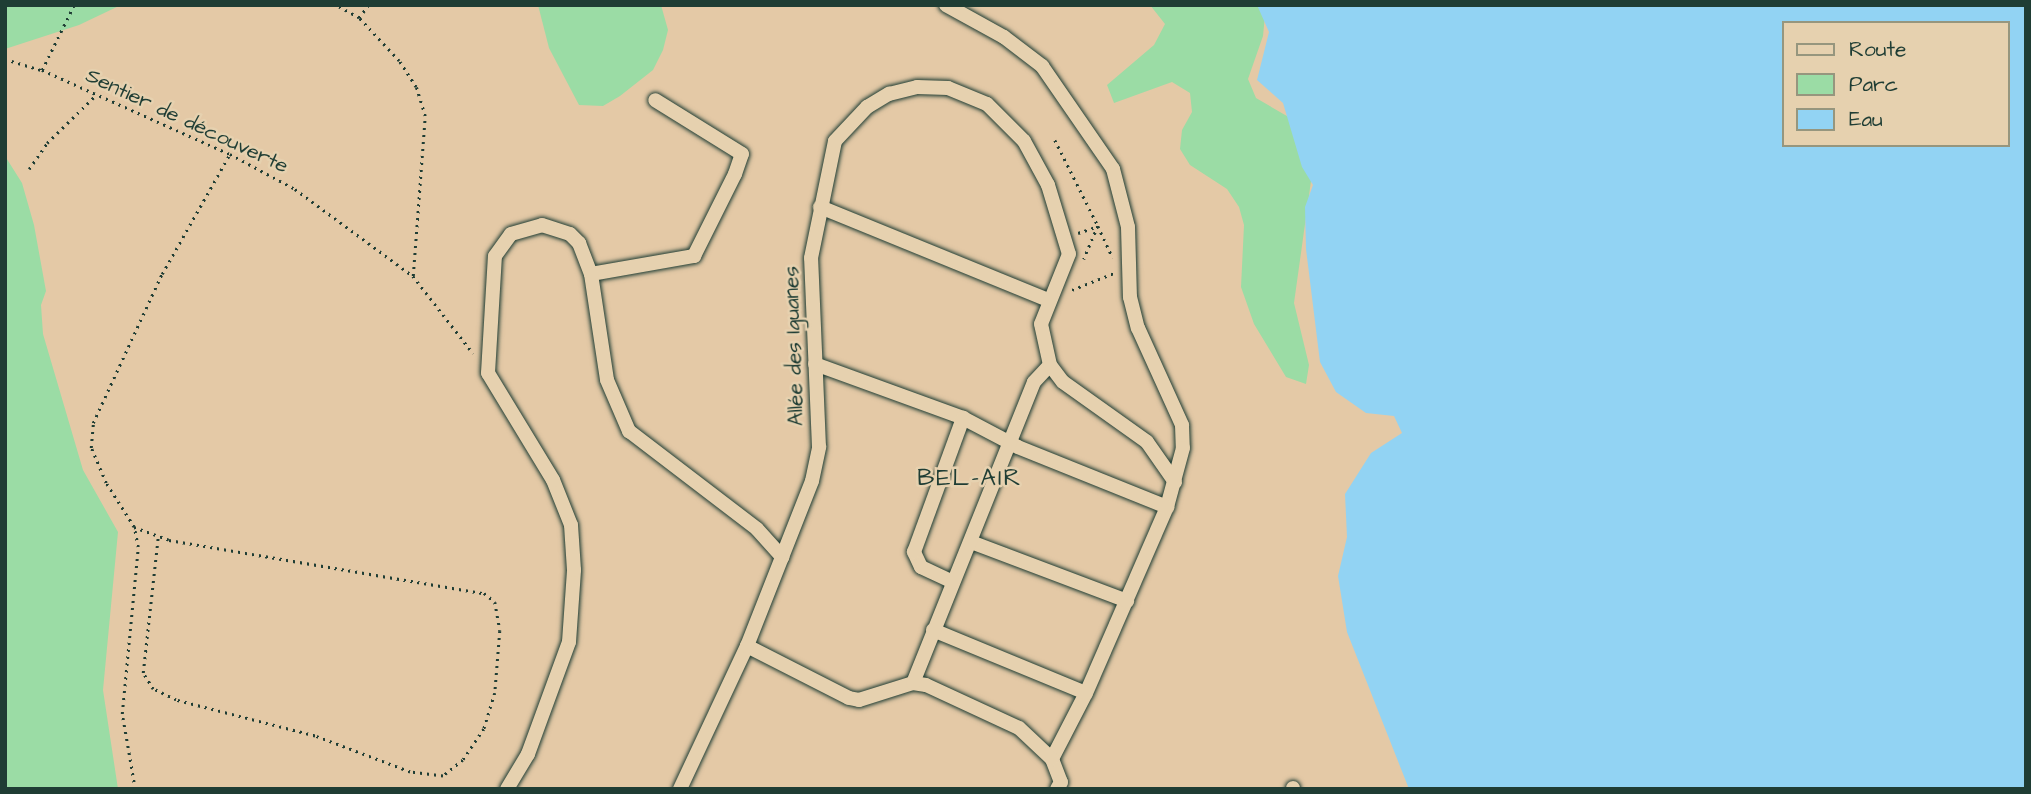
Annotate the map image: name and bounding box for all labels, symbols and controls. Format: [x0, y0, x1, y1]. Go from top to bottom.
legend [1783, 21, 2010, 147]
text: Route [1849, 35, 1906, 64]
street label: Sentier de découverte [82, 63, 292, 179]
text: Parc [1849, 70, 1898, 99]
text: Eau [1849, 105, 1883, 134]
street label: Allée des Iguanes [779, 266, 809, 426]
district label: BEL-AIR [918, 465, 1022, 493]

